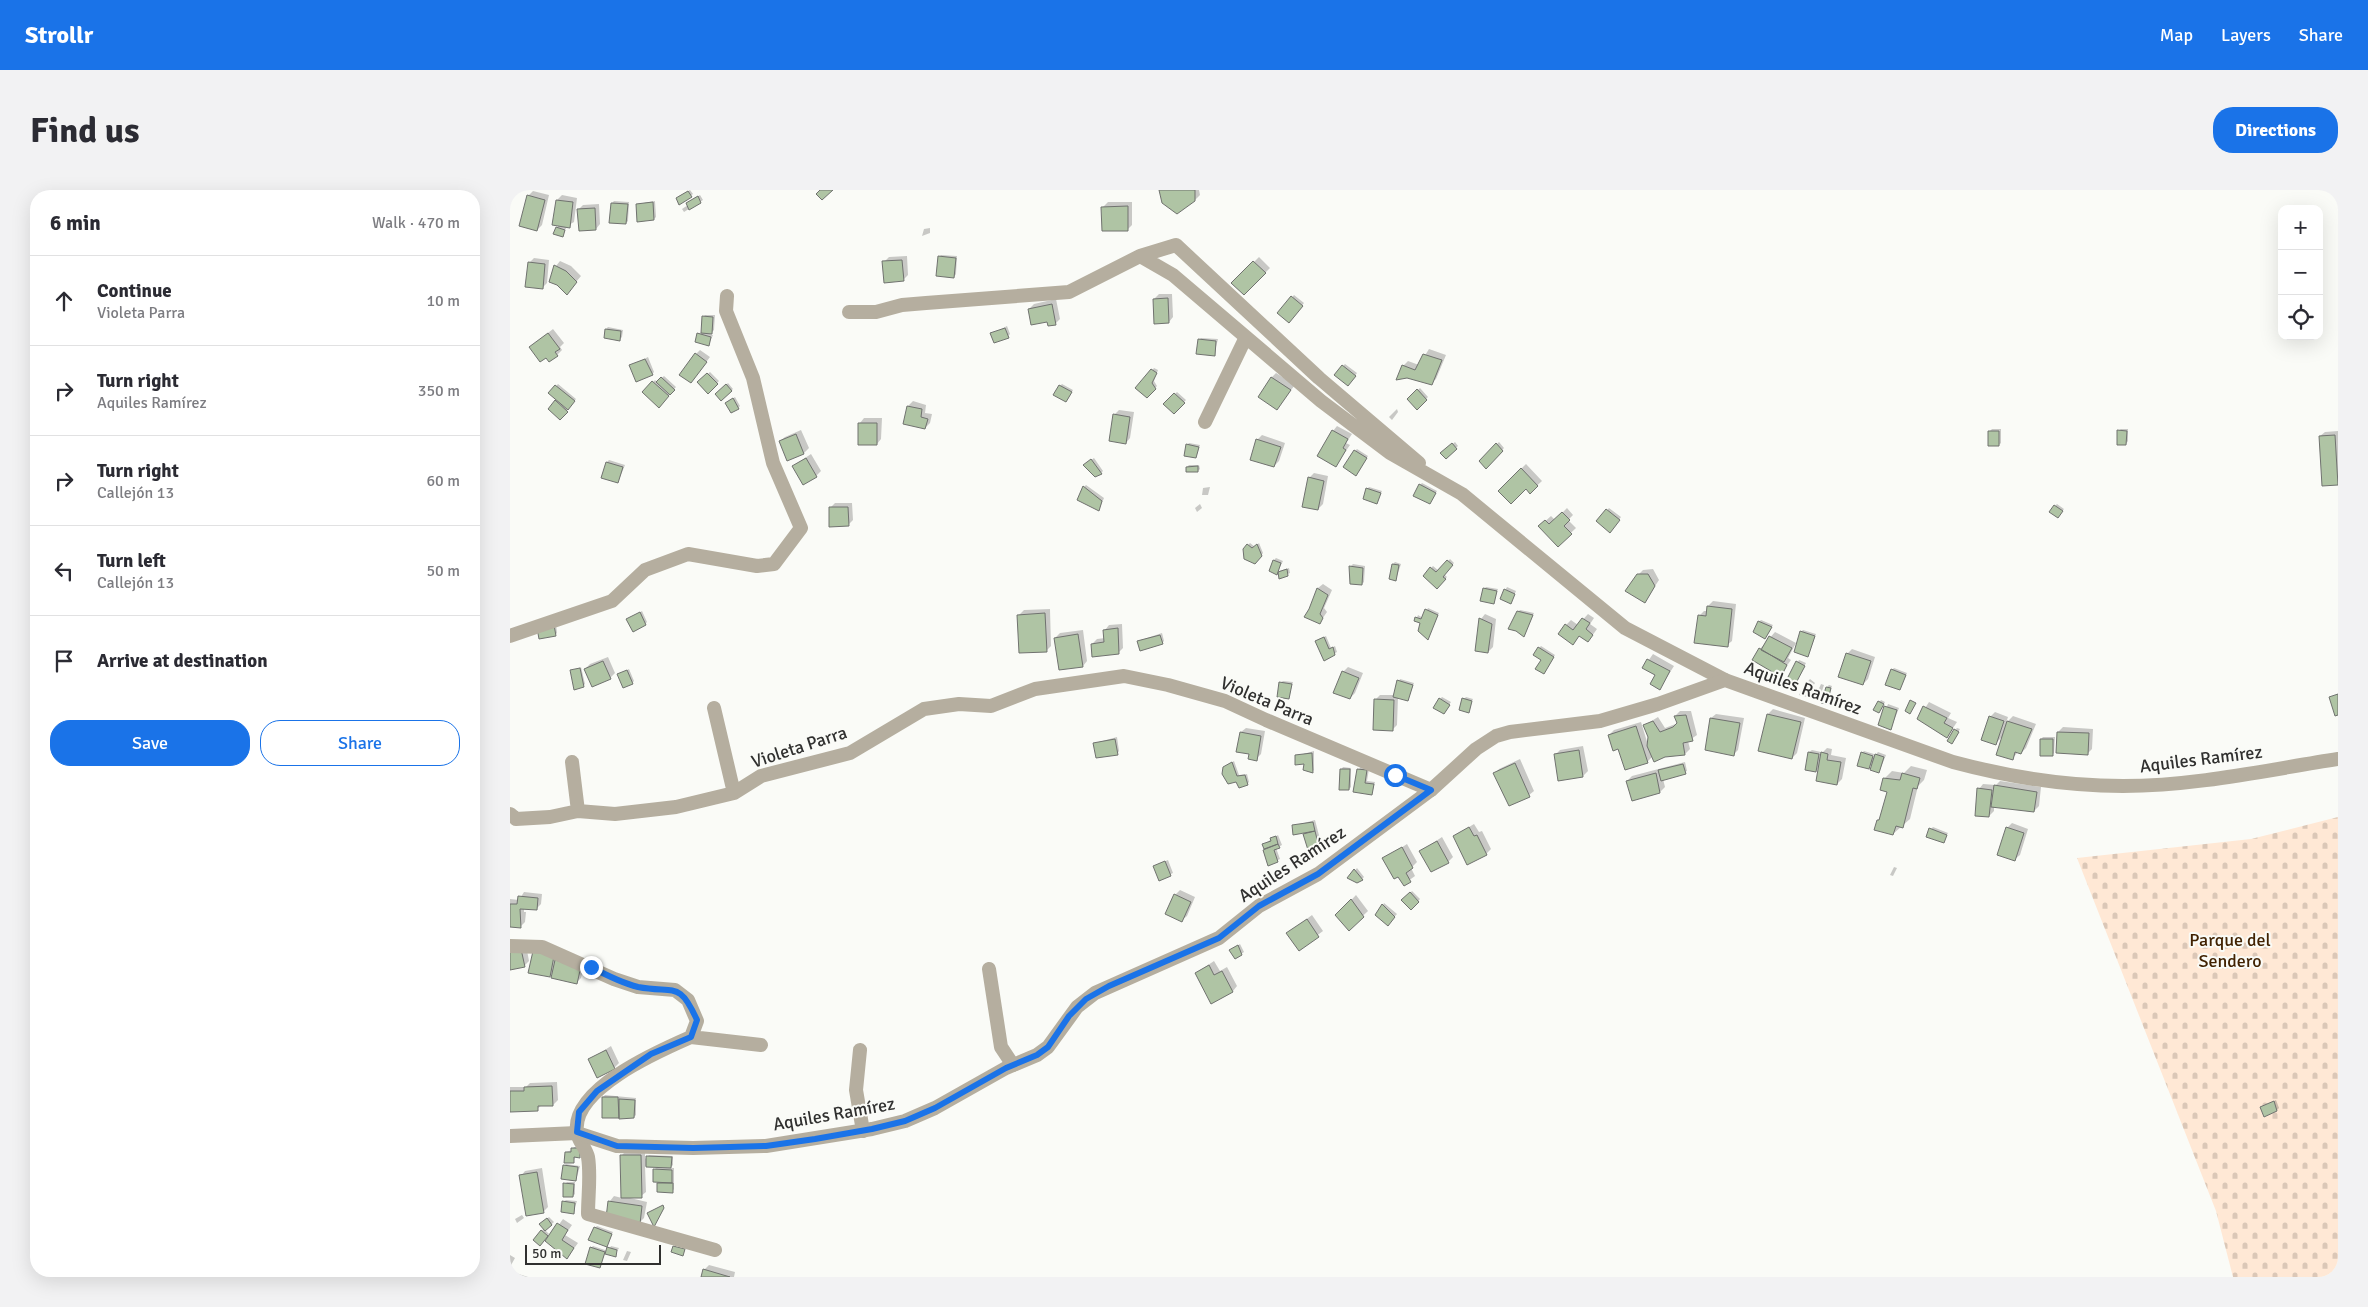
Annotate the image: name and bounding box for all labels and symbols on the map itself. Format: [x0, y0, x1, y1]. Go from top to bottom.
street label: Aquiles Ramírez [1741, 657, 1865, 719]
street label: Violeta Parra [1217, 671, 1317, 731]
street label: Violeta Parra [748, 721, 850, 773]
street label: Aquiles Ramírez [2138, 741, 2264, 777]
route start [1384, 764, 1407, 787]
street label: Aquiles Ramírez [1234, 821, 1350, 907]
park label: Parque del Sendero [2189, 929, 2271, 972]
route end [580, 956, 603, 979]
street label: Aquiles Ramírez [771, 1092, 897, 1136]
scale bar [525, 1242, 661, 1265]

